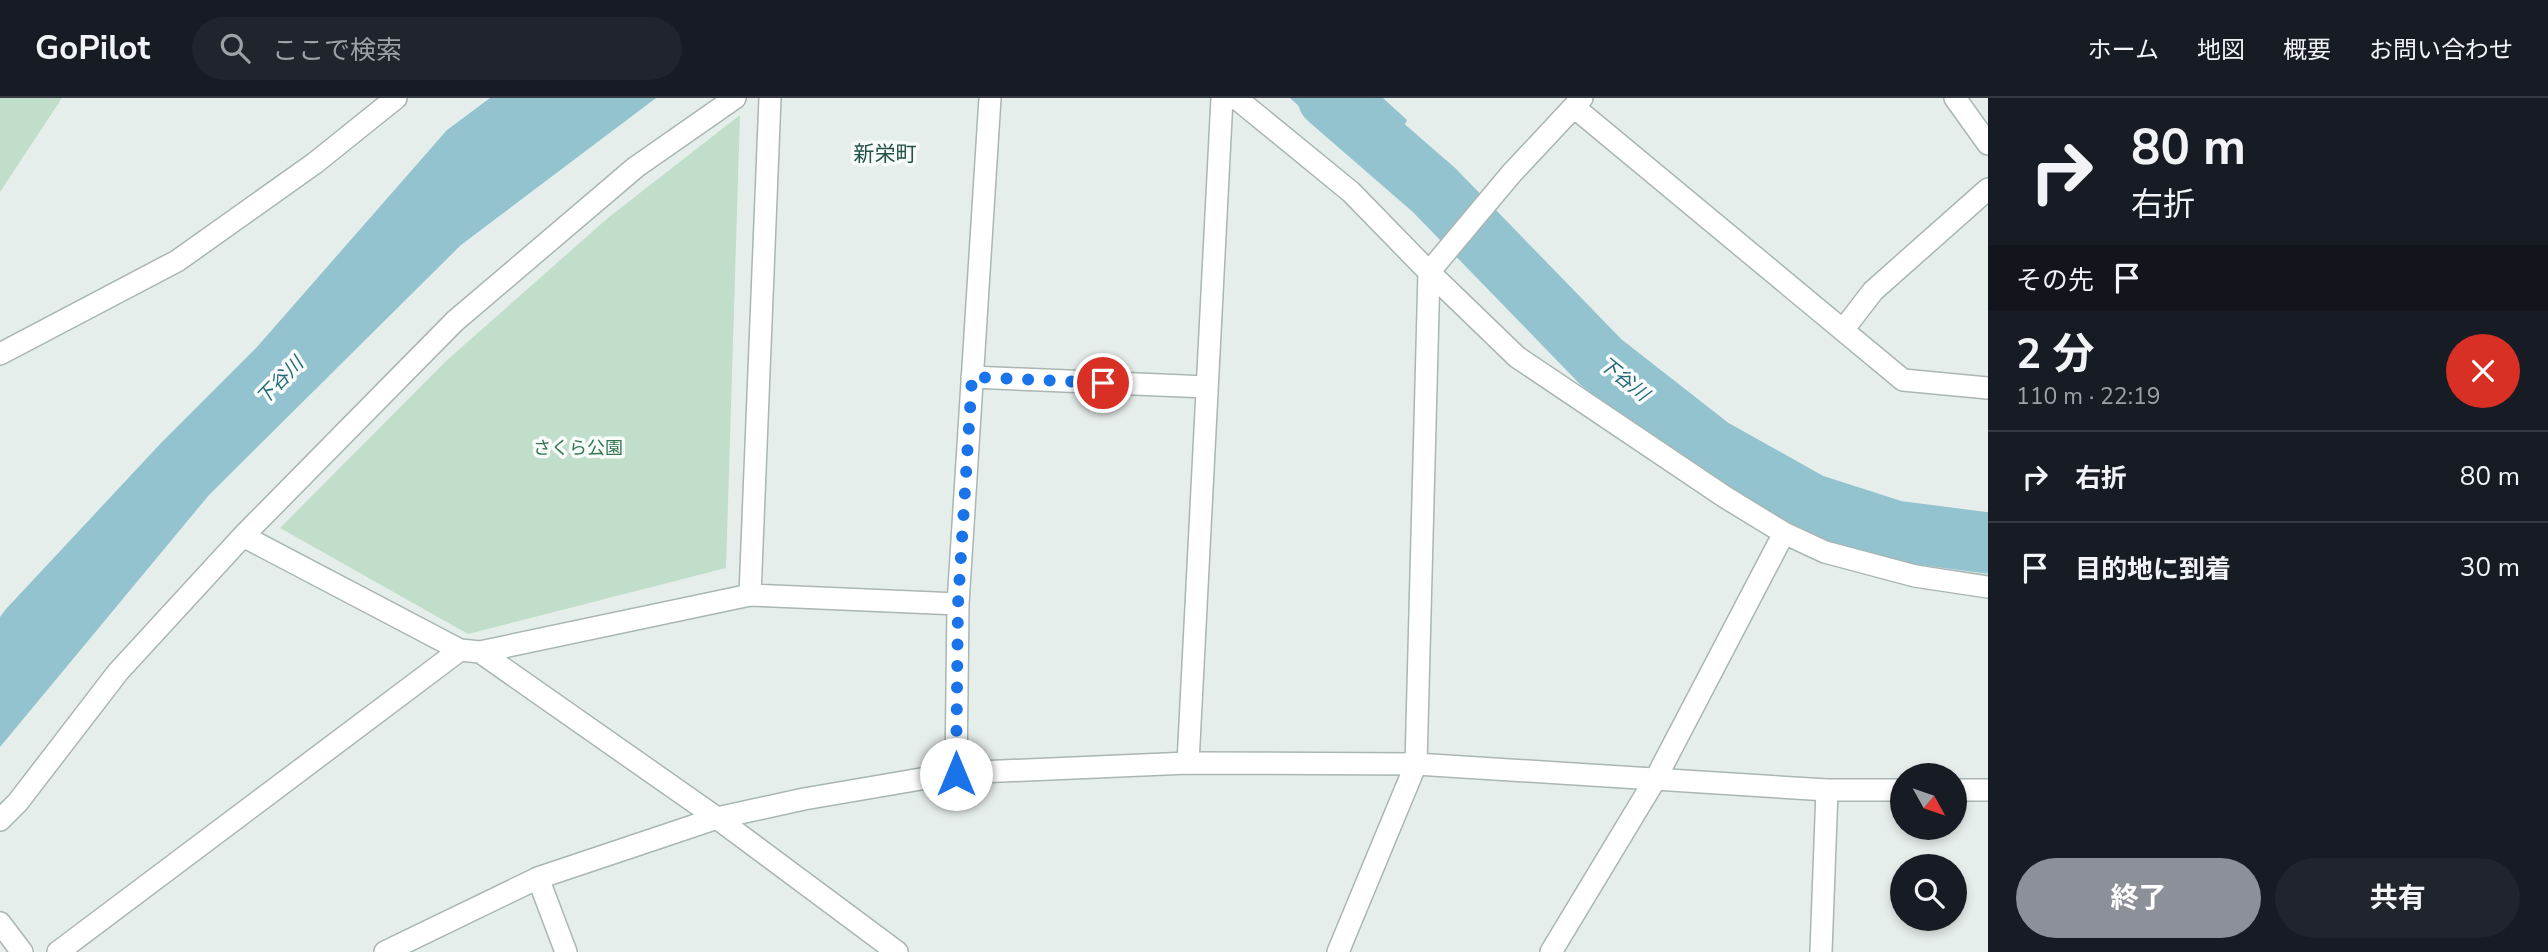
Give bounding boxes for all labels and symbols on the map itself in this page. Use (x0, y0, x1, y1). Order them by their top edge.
district label: 新栄町 (854, 140, 917, 168)
water label: 下谷川 (251, 350, 311, 411)
water label: 下谷川 (1594, 351, 1656, 408)
pin (1073, 353, 1133, 413)
park label: さくら公園 (533, 436, 623, 460)
position arrow (919, 737, 993, 811)
north arrow (1890, 763, 1967, 840)

